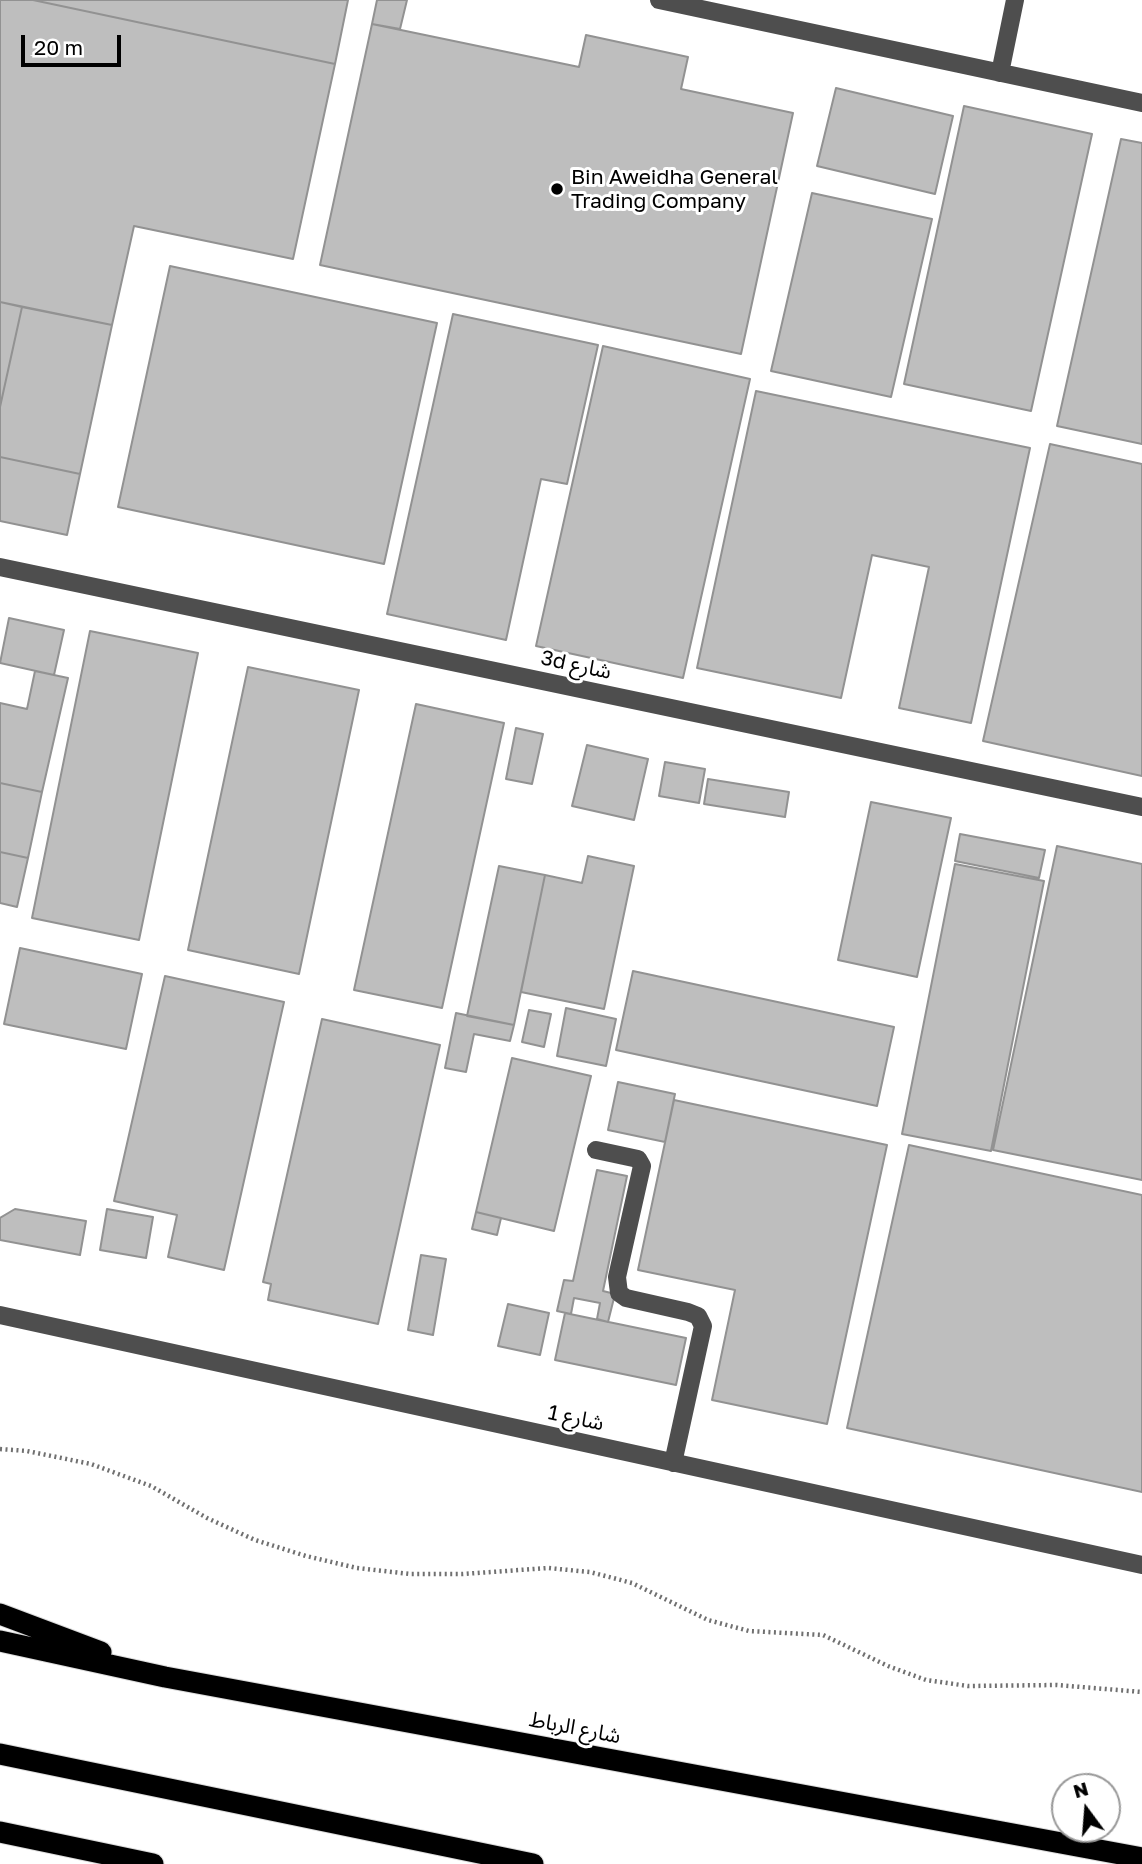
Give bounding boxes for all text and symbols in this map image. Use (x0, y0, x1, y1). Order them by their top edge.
scale bar (24, 21, 124, 65)
text: 20 m (34, 34, 83, 60)
place label: Bin Aweidha General Trading Company (571, 164, 778, 214)
marker: Bin Aweidha General Trading Company (549, 181, 565, 197)
street label: 3d شارع (538, 645, 614, 685)
street label: شارع 1 (546, 1400, 606, 1436)
street label: شارع الرباط (527, 1707, 623, 1749)
north arrow (1051, 1773, 1121, 1843)
text: N (1071, 1776, 1091, 1802)

